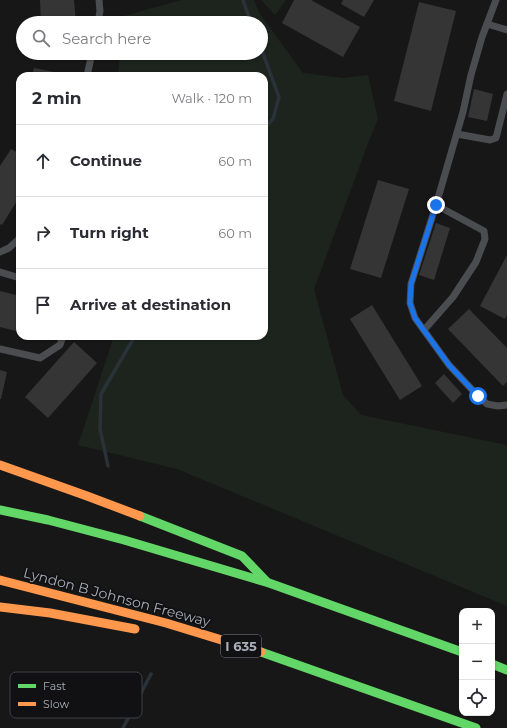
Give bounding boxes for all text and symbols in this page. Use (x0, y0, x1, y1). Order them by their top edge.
search box (16, 16, 268, 60)
icon: search (30, 27, 52, 49)
text: Search here (62, 29, 151, 48)
text: 2 min (32, 88, 82, 108)
text: Walk · 120 m (171, 90, 252, 106)
icon: ahead (32, 150, 54, 172)
text: Continue (70, 151, 142, 170)
text: 60 m (218, 153, 252, 169)
route end (427, 196, 445, 214)
icon: right (32, 222, 54, 244)
text: Turn right (70, 223, 149, 242)
text: 60 m (218, 225, 252, 241)
icon: arrive (32, 294, 54, 316)
text: Arrive at destination (70, 295, 231, 314)
route start (469, 387, 487, 405)
street label: Lyndon B Johnson Freeway (21, 563, 213, 631)
map controls (459, 608, 495, 716)
button: + (459, 608, 495, 644)
road number: I 635 (221, 635, 261, 657)
button: − (459, 644, 495, 680)
legend (10, 672, 142, 718)
text: Fast (43, 679, 67, 693)
button: locate (459, 680, 495, 716)
text: Slow (43, 697, 69, 711)

